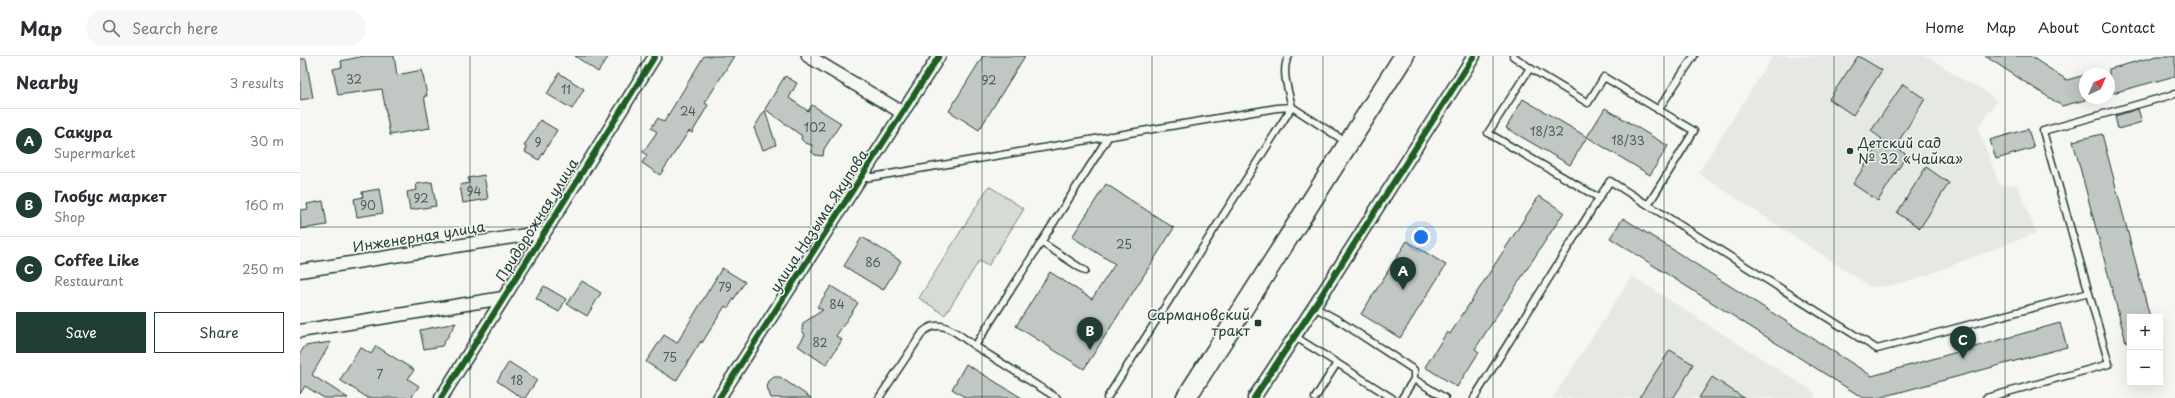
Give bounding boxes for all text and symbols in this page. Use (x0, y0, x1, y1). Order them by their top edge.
search box (86, 10, 366, 46)
text: Map (20, 14, 62, 42)
text: Search here (132, 16, 218, 39)
icon: search (100, 17, 122, 39)
text: Home (1925, 17, 1964, 38)
text: Map (1986, 17, 2016, 38)
text: About (2038, 17, 2079, 38)
text: Contact (2101, 17, 2155, 38)
north arrow (2079, 68, 2115, 104)
text: Nearby (16, 69, 78, 95)
house number: 32 (346, 70, 362, 88)
house number: 92 (981, 71, 997, 89)
text: 3 results (230, 73, 284, 92)
house number: 11 (561, 80, 571, 98)
house number: 24 (680, 102, 696, 120)
house number: 102 (804, 118, 826, 136)
text: Сакура (54, 120, 113, 143)
house number: 18/32 (1530, 122, 1564, 140)
text: A (24, 131, 34, 150)
text: 30 m (250, 131, 284, 150)
house number: 18/33 (1611, 131, 1645, 149)
place label: Детский сад № 32 «Чайка» (1857, 132, 1963, 169)
house number: 9 (534, 133, 542, 151)
text: Supermarket (54, 143, 136, 162)
street label: улица Назыма Якупова (764, 145, 873, 296)
marker: Детский сад № 32 «Чайка» (1845, 146, 1855, 156)
street label: Придорожная улица (490, 154, 583, 285)
house number: 94 (467, 182, 482, 200)
text: Глобус маркет (54, 184, 166, 207)
house number: 92 (413, 189, 429, 207)
text: B (25, 195, 33, 214)
text: 160 m (245, 195, 284, 214)
house number: 90 (360, 196, 376, 214)
text: Shop (54, 207, 85, 226)
street label: Инженерная улица (351, 216, 487, 257)
your location (1411, 227, 1431, 247)
house number: 25 (1116, 235, 1132, 253)
text: Coffee Like (54, 248, 139, 271)
house number: 86 (865, 253, 881, 271)
pin: A (1390, 257, 1416, 290)
text: C (24, 259, 34, 278)
text: 250 m (242, 259, 284, 278)
text: Restaurant (54, 271, 124, 290)
house number: 79 (718, 278, 732, 296)
house number: 84 (829, 295, 845, 313)
place label: Сармановский тракт (1147, 304, 1250, 341)
button: Save (16, 312, 146, 353)
button: Share (154, 312, 284, 353)
map controls (2127, 314, 2163, 386)
button: + (2127, 314, 2163, 350)
pin: B (1077, 317, 1103, 350)
marker: Сармановский тракт (1253, 318, 1263, 328)
pin: C (1950, 326, 1976, 359)
house number: 82 (813, 333, 828, 351)
house number: 75 (663, 348, 677, 366)
button: − (2127, 350, 2163, 386)
house number: 7 (377, 365, 384, 383)
house number: 18 (511, 371, 523, 389)

